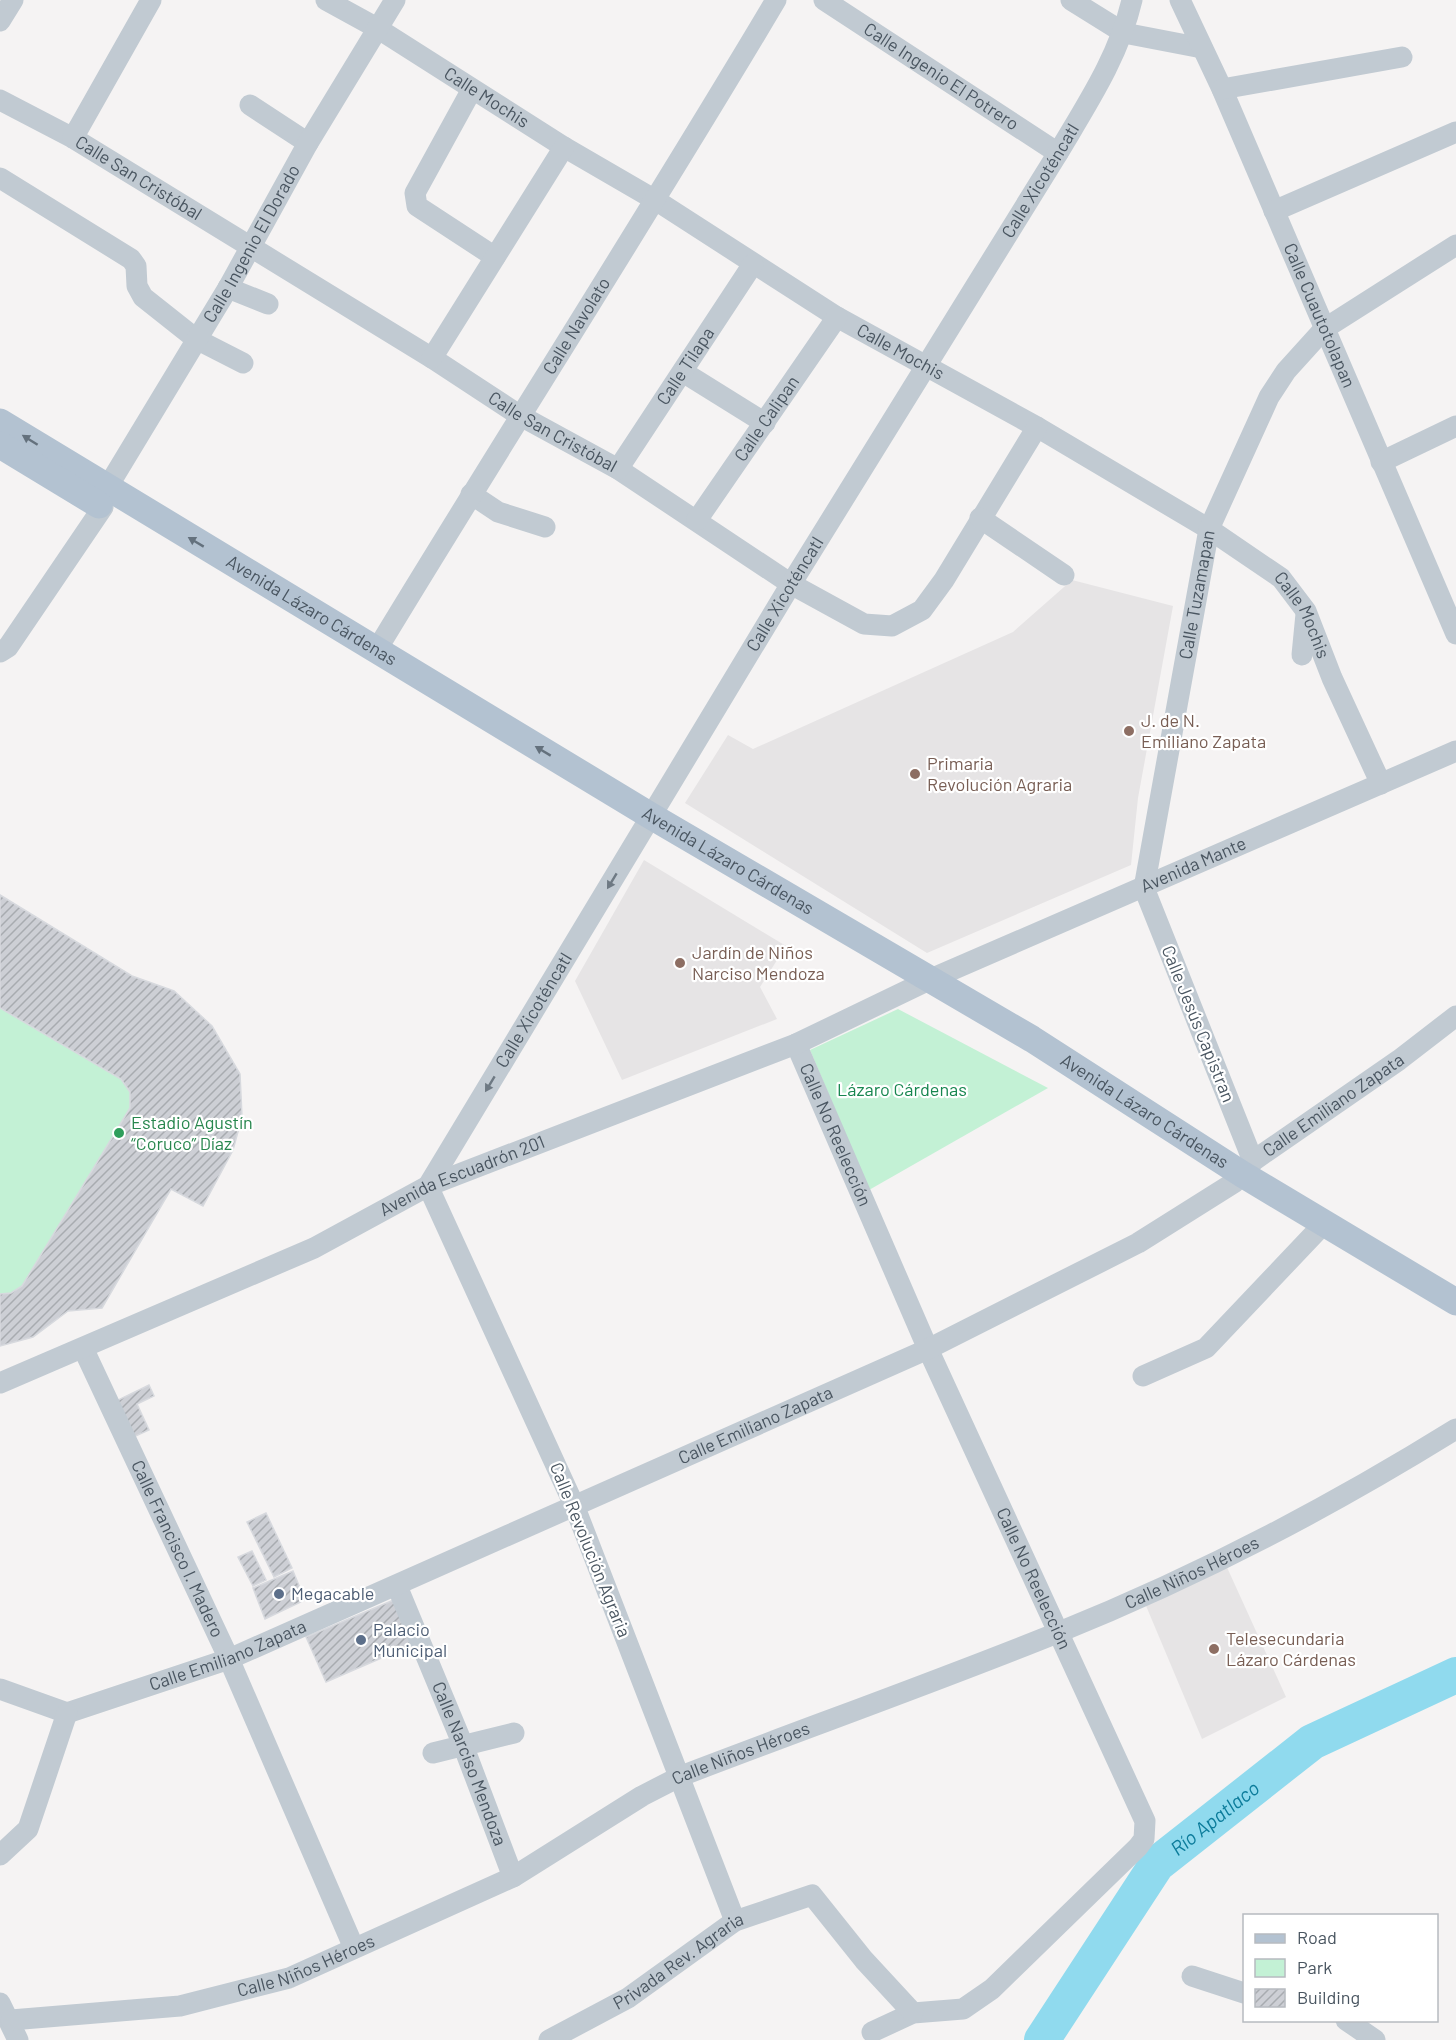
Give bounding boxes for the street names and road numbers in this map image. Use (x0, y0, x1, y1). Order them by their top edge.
street label: Calle Ingenio El Potrero (860, 17, 1023, 134)
street label: Calle Mochis (440, 62, 534, 132)
street label: Calle Xicoténcatl (996, 119, 1083, 242)
street label: Calle San Cristóbal (72, 130, 206, 224)
street label: Calle Ingenio El Dorado (198, 160, 304, 326)
street label: Calle Cuautotolapan (1279, 240, 1361, 391)
street label: Calle Navolato (537, 273, 614, 378)
street label: Calle Mochis (853, 318, 949, 384)
street label: Calle Tilapa (651, 323, 718, 409)
street label: Calle Calipan (729, 371, 803, 465)
street label: Calle San Cristóbal (485, 386, 621, 476)
street label: Calle Tuzamapan (1174, 528, 1219, 661)
street label: Calle Xicoténcatl (741, 532, 828, 655)
street label: Avenida Lázaro Cárdenas (223, 550, 401, 670)
street label: Calle Mochis (1270, 567, 1335, 661)
street label: Avenida Lázaro Cárdenas (638, 801, 818, 919)
street label: Avenida Mante (1137, 832, 1249, 897)
street label: Calle Jesús Capistran (1157, 942, 1240, 1105)
street label: Calle Xicoténcatl (490, 948, 576, 1071)
street label: Avenida Lázaro Cárdenas (1057, 1048, 1233, 1172)
street label: Calle Emiliano Zapata (1258, 1048, 1408, 1161)
street label: Calle No Reelección (796, 1060, 877, 1209)
street label: Avenida Escuadrón 201 (375, 1130, 548, 1220)
street label: Calle Emiliano Zapata (675, 1381, 836, 1468)
street label: Calle Francisco I. Madero (127, 1456, 229, 1641)
street label: Calle Revolución Agraria (546, 1459, 636, 1640)
street label: Calle No Reelección (992, 1504, 1077, 1653)
street label: Calle Niños Héroes (1121, 1531, 1262, 1613)
street label: Calle Emiliano Zapata (146, 1614, 309, 1695)
street label: Calle Narciso Mendoza (428, 1678, 512, 1849)
street label: Calle Niños Héroes (668, 1716, 813, 1789)
street label: Privada Rev. Agraria (609, 1907, 746, 2014)
street label: Calle Niños Héroes (235, 1929, 378, 2001)

